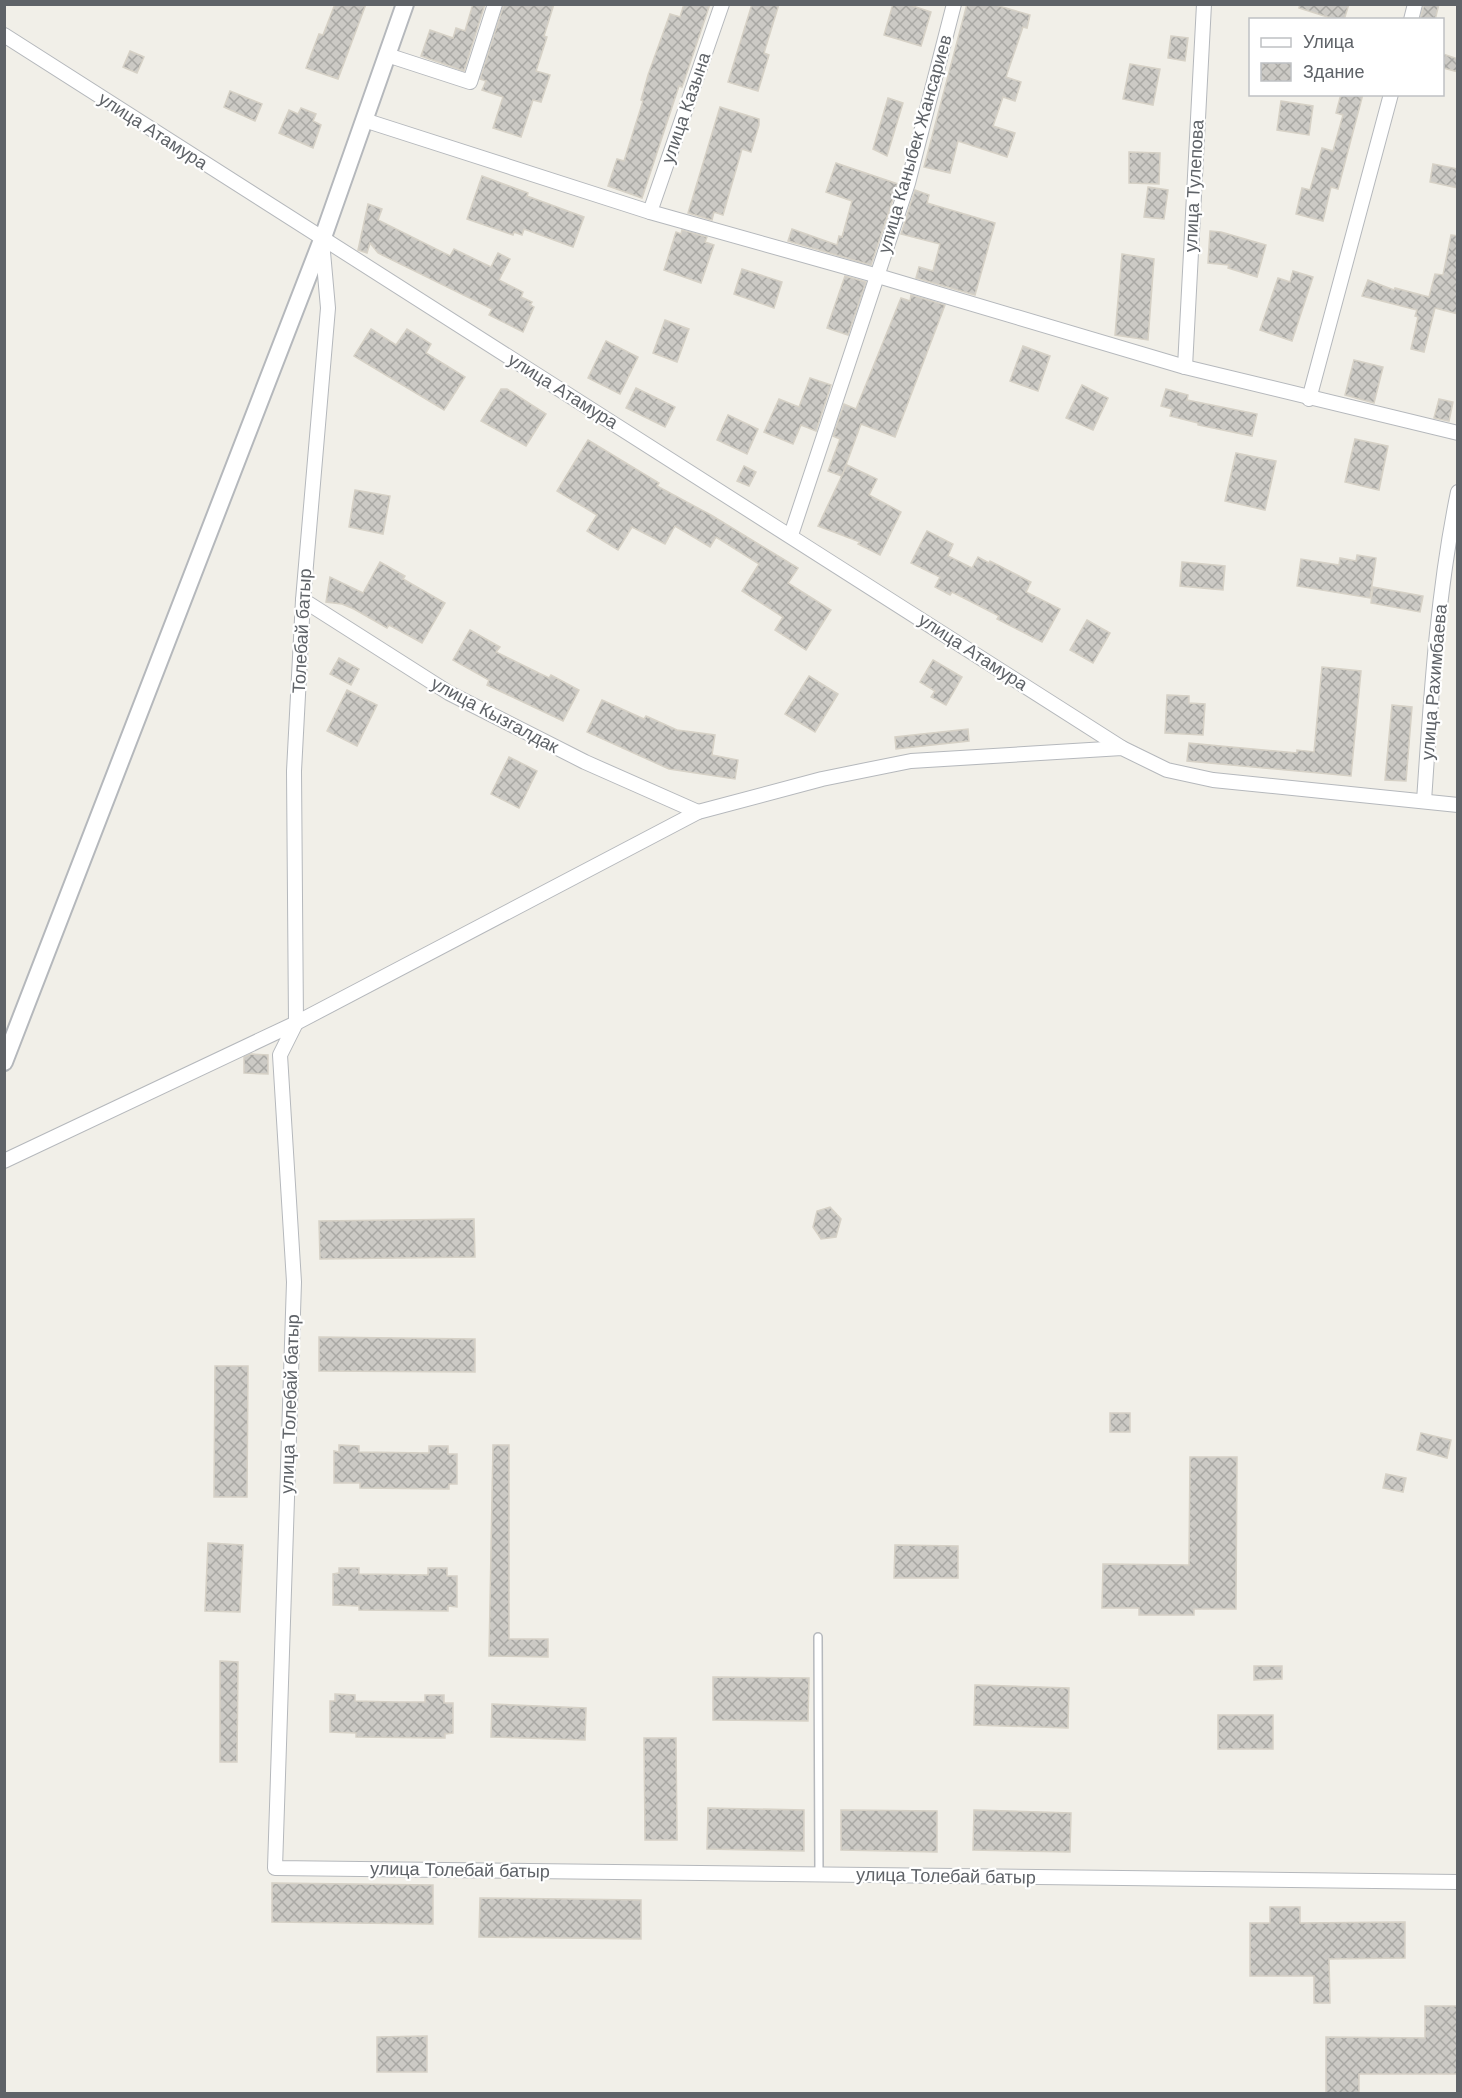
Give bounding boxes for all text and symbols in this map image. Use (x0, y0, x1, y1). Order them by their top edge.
legend (1249, 18, 1444, 96)
street label: улица Каныбек Жансариев (874, 32, 956, 256)
text: Улица (1303, 32, 1355, 52)
street label: улица Казына (658, 49, 715, 166)
text: Здание (1303, 62, 1364, 82)
street label: улица Атамура (95, 88, 212, 174)
street label: улица Тулепова (1181, 118, 1208, 253)
street label: улица Атамура (504, 349, 622, 433)
street label: Толебай батыр (289, 568, 315, 694)
street label: улица Рахимбаева (1417, 602, 1451, 761)
street label: улица Атамура (915, 609, 1032, 695)
street label: улица Кызгалдак (428, 673, 562, 757)
street label: улица Толебай батыр (277, 1314, 303, 1494)
street label: улица Толебай батыр (370, 1858, 550, 1882)
street label: улица Толебай батыр (856, 1864, 1036, 1888)

